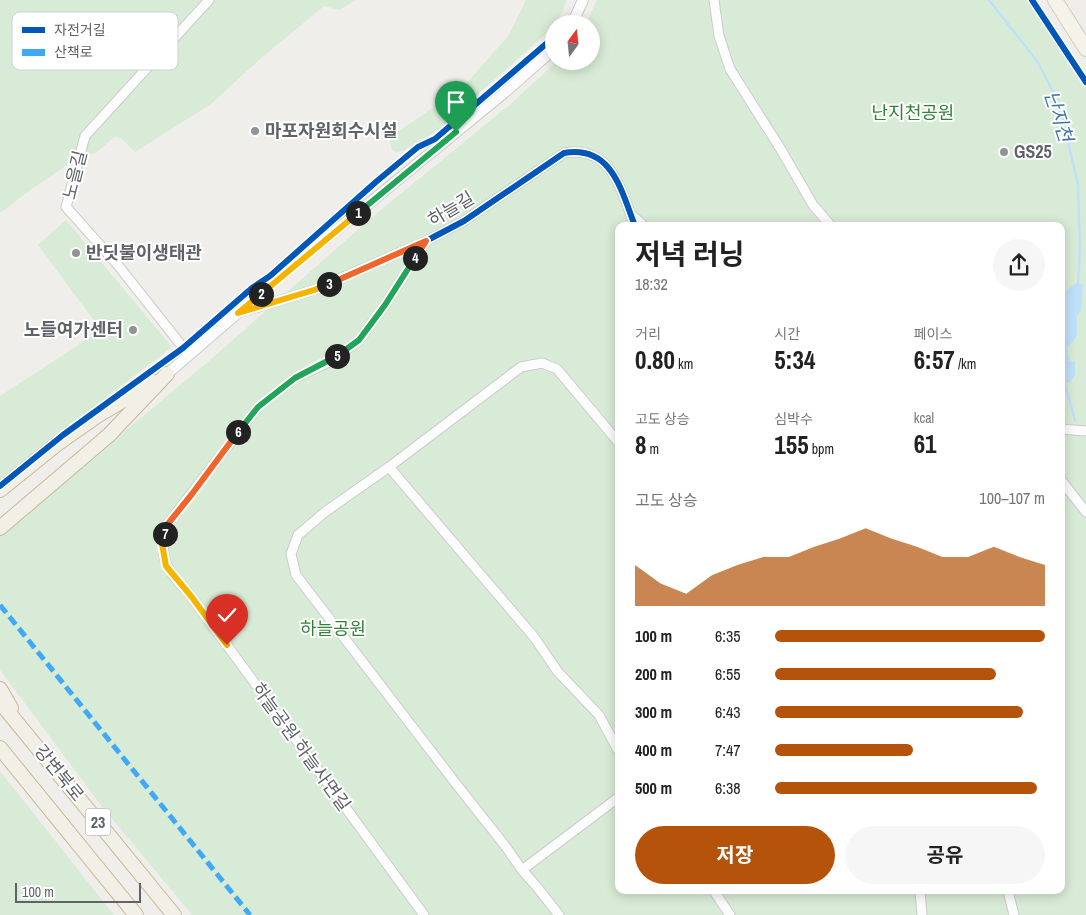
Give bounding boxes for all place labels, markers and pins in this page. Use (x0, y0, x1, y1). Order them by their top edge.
pin (435, 81, 477, 132)
place label: 마포자원회수시설 (265, 118, 397, 143)
marker: 마포자원회수시설 (249, 125, 261, 137)
place label: GS25 (1014, 139, 1052, 164)
marker: GS25 (998, 146, 1010, 158)
pin: 1 (346, 200, 370, 226)
place label: 반딧불이생태관 (86, 240, 202, 265)
pin: 4 (402, 246, 428, 270)
marker: 반딧불이생태관 (70, 247, 82, 259)
pin: 3 (316, 272, 342, 296)
pin: 2 (248, 282, 274, 306)
place label: 노들여가센터 (24, 317, 123, 342)
marker: 노들여가센터 (127, 324, 139, 336)
pin: 5 (324, 344, 350, 368)
pin: 6 (226, 420, 250, 444)
pin: 7 (152, 522, 178, 546)
pin (206, 594, 248, 645)

